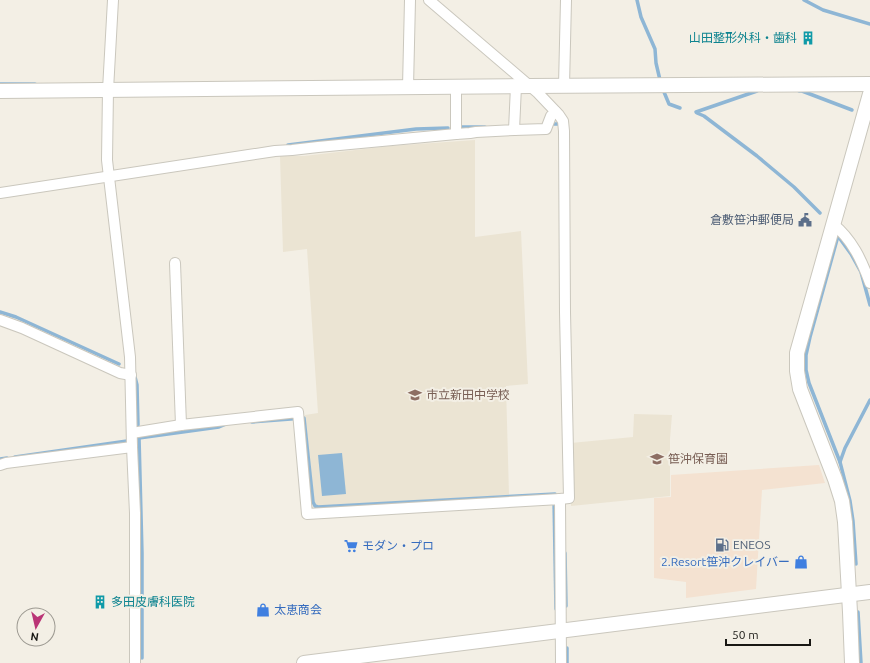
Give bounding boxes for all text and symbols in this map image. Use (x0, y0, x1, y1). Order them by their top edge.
building icon: 山田整形外科・歯科 (800, 30, 816, 46)
place label: 山田整形外科・歯科 (689, 31, 797, 44)
public building icon: 倉敷笹沖郵便局 (797, 212, 813, 228)
place label: 倉敷笹沖郵便局 (710, 213, 794, 226)
school or university icon: 市立新田中学校 (407, 387, 423, 403)
place label: 市立新田中学校 (426, 388, 510, 401)
school or university icon: 笹沖保育園 (649, 451, 665, 467)
place label: 笹沖保育園 (668, 452, 728, 465)
fuel station icon: ENEOS (714, 537, 730, 553)
supermarket icon: モダン・プロ (343, 538, 359, 554)
place label: ENEOS (733, 538, 770, 551)
place label: モダン・プロ (362, 539, 434, 552)
shop icon: 2.Resort笹沖クレイバー (793, 554, 809, 570)
place label: 2.Resort笹沖クレイバー (661, 555, 790, 568)
building icon: 多田皮膚科医院 (92, 594, 108, 610)
place label: 多田皮膚科医院 (111, 595, 195, 608)
shop icon: 太恵商会 (255, 602, 271, 618)
place label: 太恵商会 (274, 603, 322, 616)
north arrow (16, 607, 56, 647)
scale bar (726, 621, 810, 647)
text: 50 m (732, 628, 759, 641)
text: N (30, 630, 40, 643)

